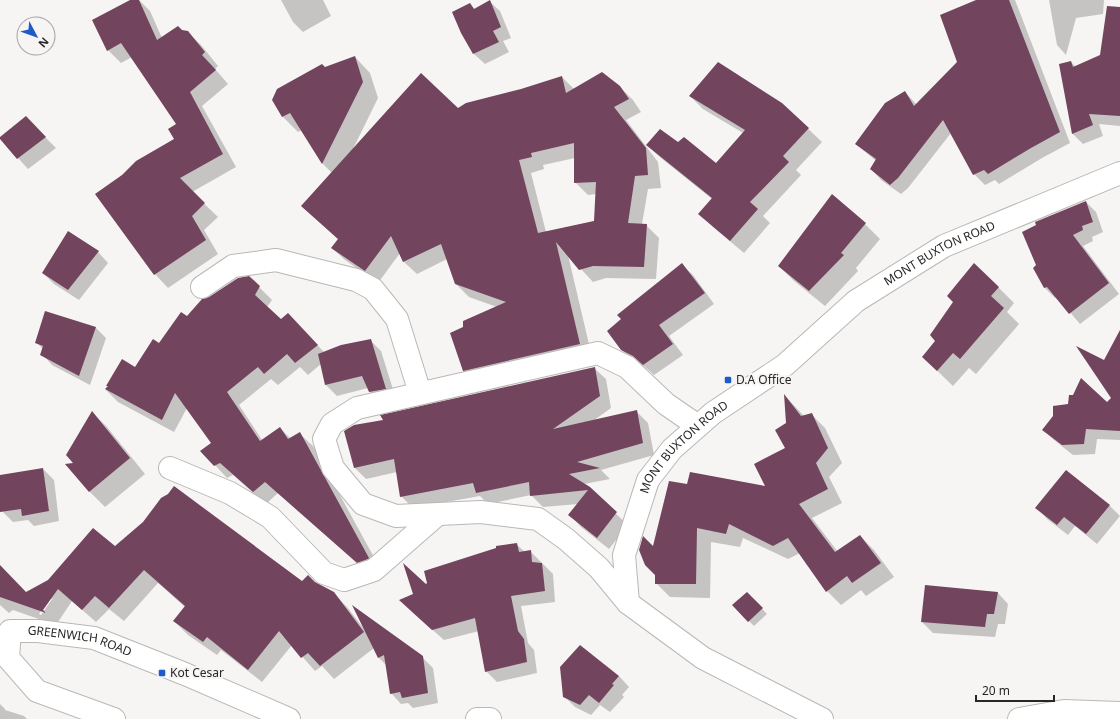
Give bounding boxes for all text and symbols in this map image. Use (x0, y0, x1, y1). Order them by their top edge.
north arrow (16, 16, 56, 56)
text: N (35, 35, 53, 51)
street label: MONT BUXTON ROAD (880, 217, 998, 290)
place label: D.A Office (736, 371, 792, 388)
marker: D.A Office (723, 375, 733, 385)
street label: MONT BUXTON ROAD (635, 396, 731, 495)
street label: GREENWICH ROAD (28, 622, 135, 660)
place label: Kot Cesar (170, 664, 224, 681)
marker: Kot Cesar (157, 668, 167, 678)
scale bar (976, 677, 1054, 703)
text: 20 m (982, 682, 1010, 699)

